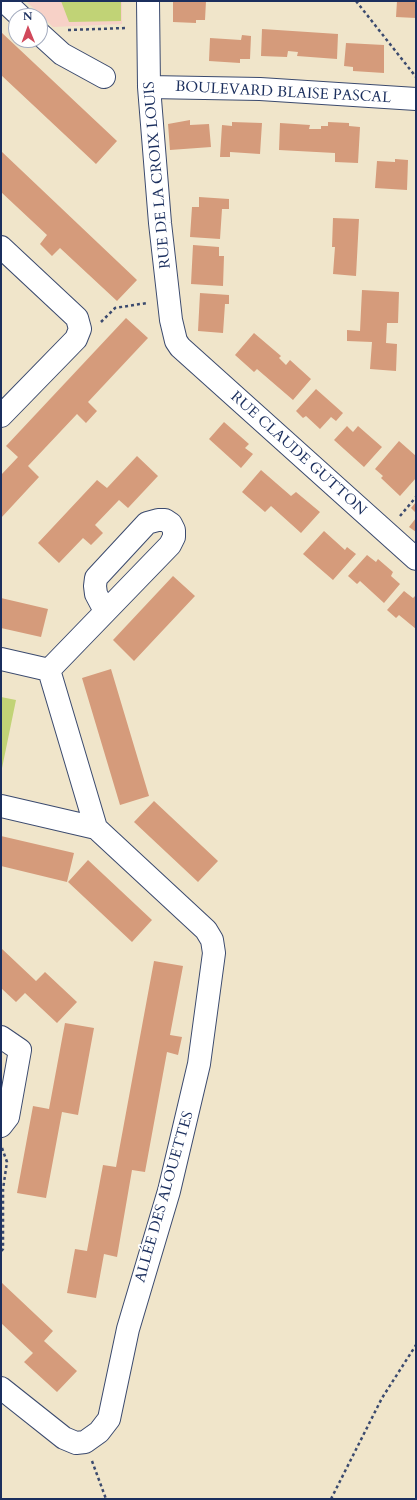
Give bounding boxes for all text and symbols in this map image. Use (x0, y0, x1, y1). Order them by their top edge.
north arrow (8, 8, 48, 48)
text: N (23, 9, 33, 24)
street label: BOULEVARD BLAISE PASCAL (175, 78, 391, 108)
street label: RUE DE LA CROIX LOUIS (141, 81, 175, 269)
street label: RUE CLAUDE GUTTON (226, 388, 370, 520)
street label: ALLÉE DES ALOUETTES (132, 1109, 198, 1285)

